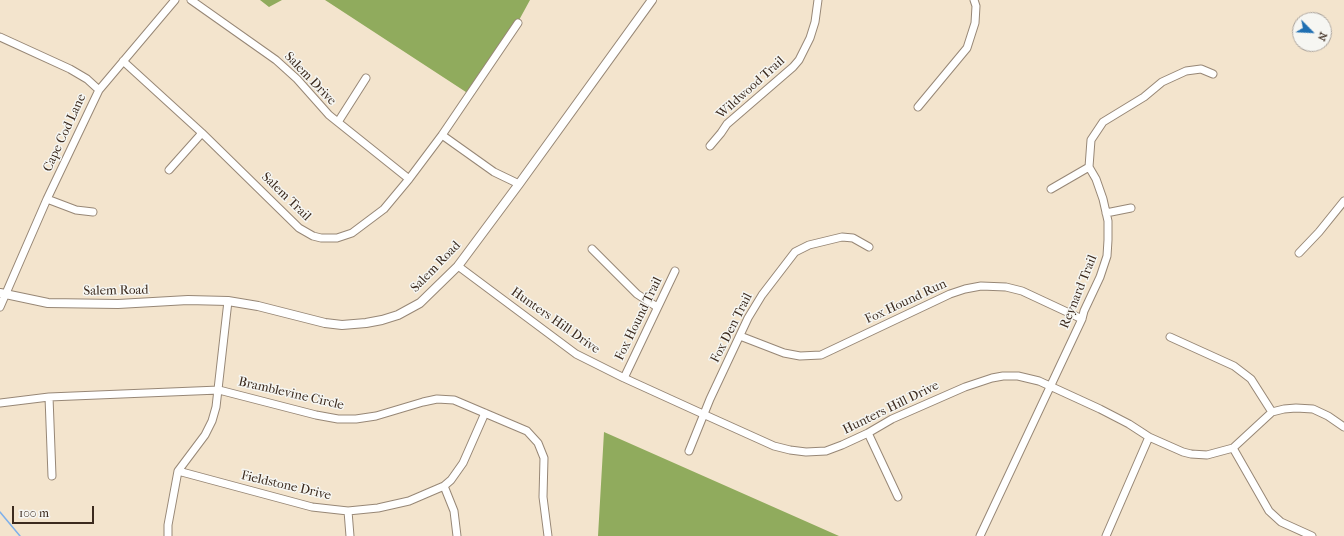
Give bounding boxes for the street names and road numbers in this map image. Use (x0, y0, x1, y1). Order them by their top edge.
street label: Salem Drive (281, 49, 339, 109)
street label: Wildwood Trail (714, 53, 788, 123)
street label: Cape Cod Lane (40, 92, 90, 174)
street label: Salem Trail (258, 169, 314, 225)
street label: Salem Road (408, 238, 464, 296)
street label: Reynard Trail (1057, 253, 1101, 331)
street label: Fox Hound Trail (612, 275, 666, 363)
street label: Fox Hound Run (863, 276, 949, 328)
street label: Salem Road (83, 283, 149, 299)
street label: Hunters Hill Drive (508, 284, 602, 358)
street label: Fox Den Trail (708, 290, 756, 366)
street label: Bramblevine Circle (237, 374, 345, 414)
street label: Hunters Hill Drive (840, 378, 942, 438)
street label: Fieldstone Drive (239, 468, 333, 504)

